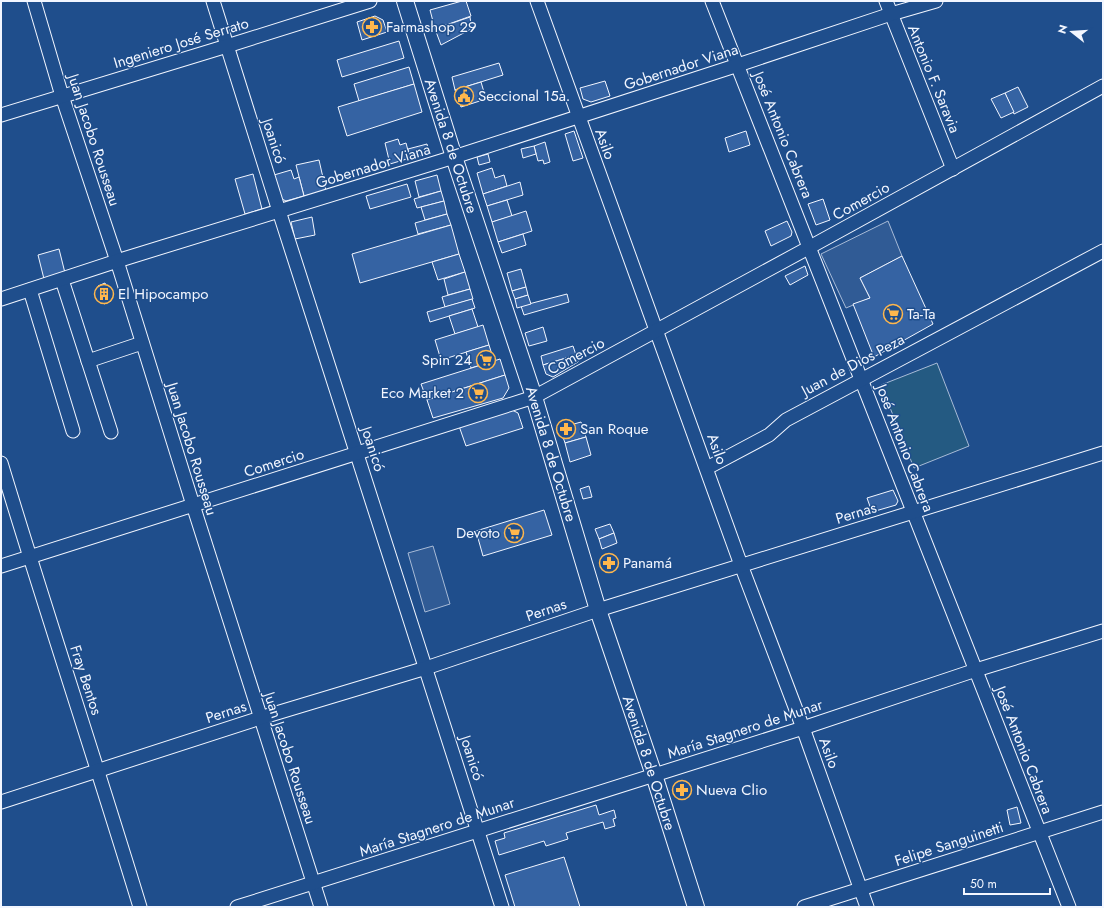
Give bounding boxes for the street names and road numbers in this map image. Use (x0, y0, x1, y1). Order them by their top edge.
street label: Ingeniero José Serrato (111, 12, 251, 74)
street label: Antonio F. Saravia (902, 22, 966, 136)
street label: Gobernador Viana (621, 38, 741, 96)
street label: José Antonio Cabrera (747, 66, 819, 202)
street label: Juan Jacobo Rousseau (62, 69, 126, 209)
street label: Avenida 8 de Octubre (419, 76, 483, 216)
street label: Joanicó (256, 114, 292, 166)
street label: Asilo (589, 125, 621, 163)
street label: Gobernador Viana (313, 138, 433, 194)
street label: Comercio (829, 176, 893, 226)
street label: Juan de Dios Peza (796, 329, 909, 402)
street label: Comercio (543, 332, 609, 380)
street label: Juan Jacobo Rousseau (161, 378, 223, 518)
street label: José Antonio Cabrera (870, 379, 939, 515)
street label: Avenida 8 de Octubre (520, 384, 582, 525)
street label: Joanicó (355, 422, 391, 474)
street label: Asilo (701, 430, 733, 468)
street label: Comercio (241, 443, 307, 483)
street label: Pernas (833, 496, 879, 530)
street label: Pernas (523, 593, 569, 627)
street label: Fray Bentos (64, 642, 108, 718)
street label: José Antonio Cabrera (989, 681, 1058, 817)
street label: Juan Jacobo Rousseau (258, 687, 322, 827)
street label: Avenida 8 de Octubre (617, 693, 681, 833)
street label: María Stagnero de Munar (665, 693, 826, 764)
street label: Pernas (203, 695, 249, 729)
street label: Joanicó (454, 731, 490, 783)
street label: Asilo (813, 734, 845, 772)
street label: María Stagnero de Munar (357, 791, 518, 862)
street label: Felipe Sanguinetti (892, 816, 1006, 872)

